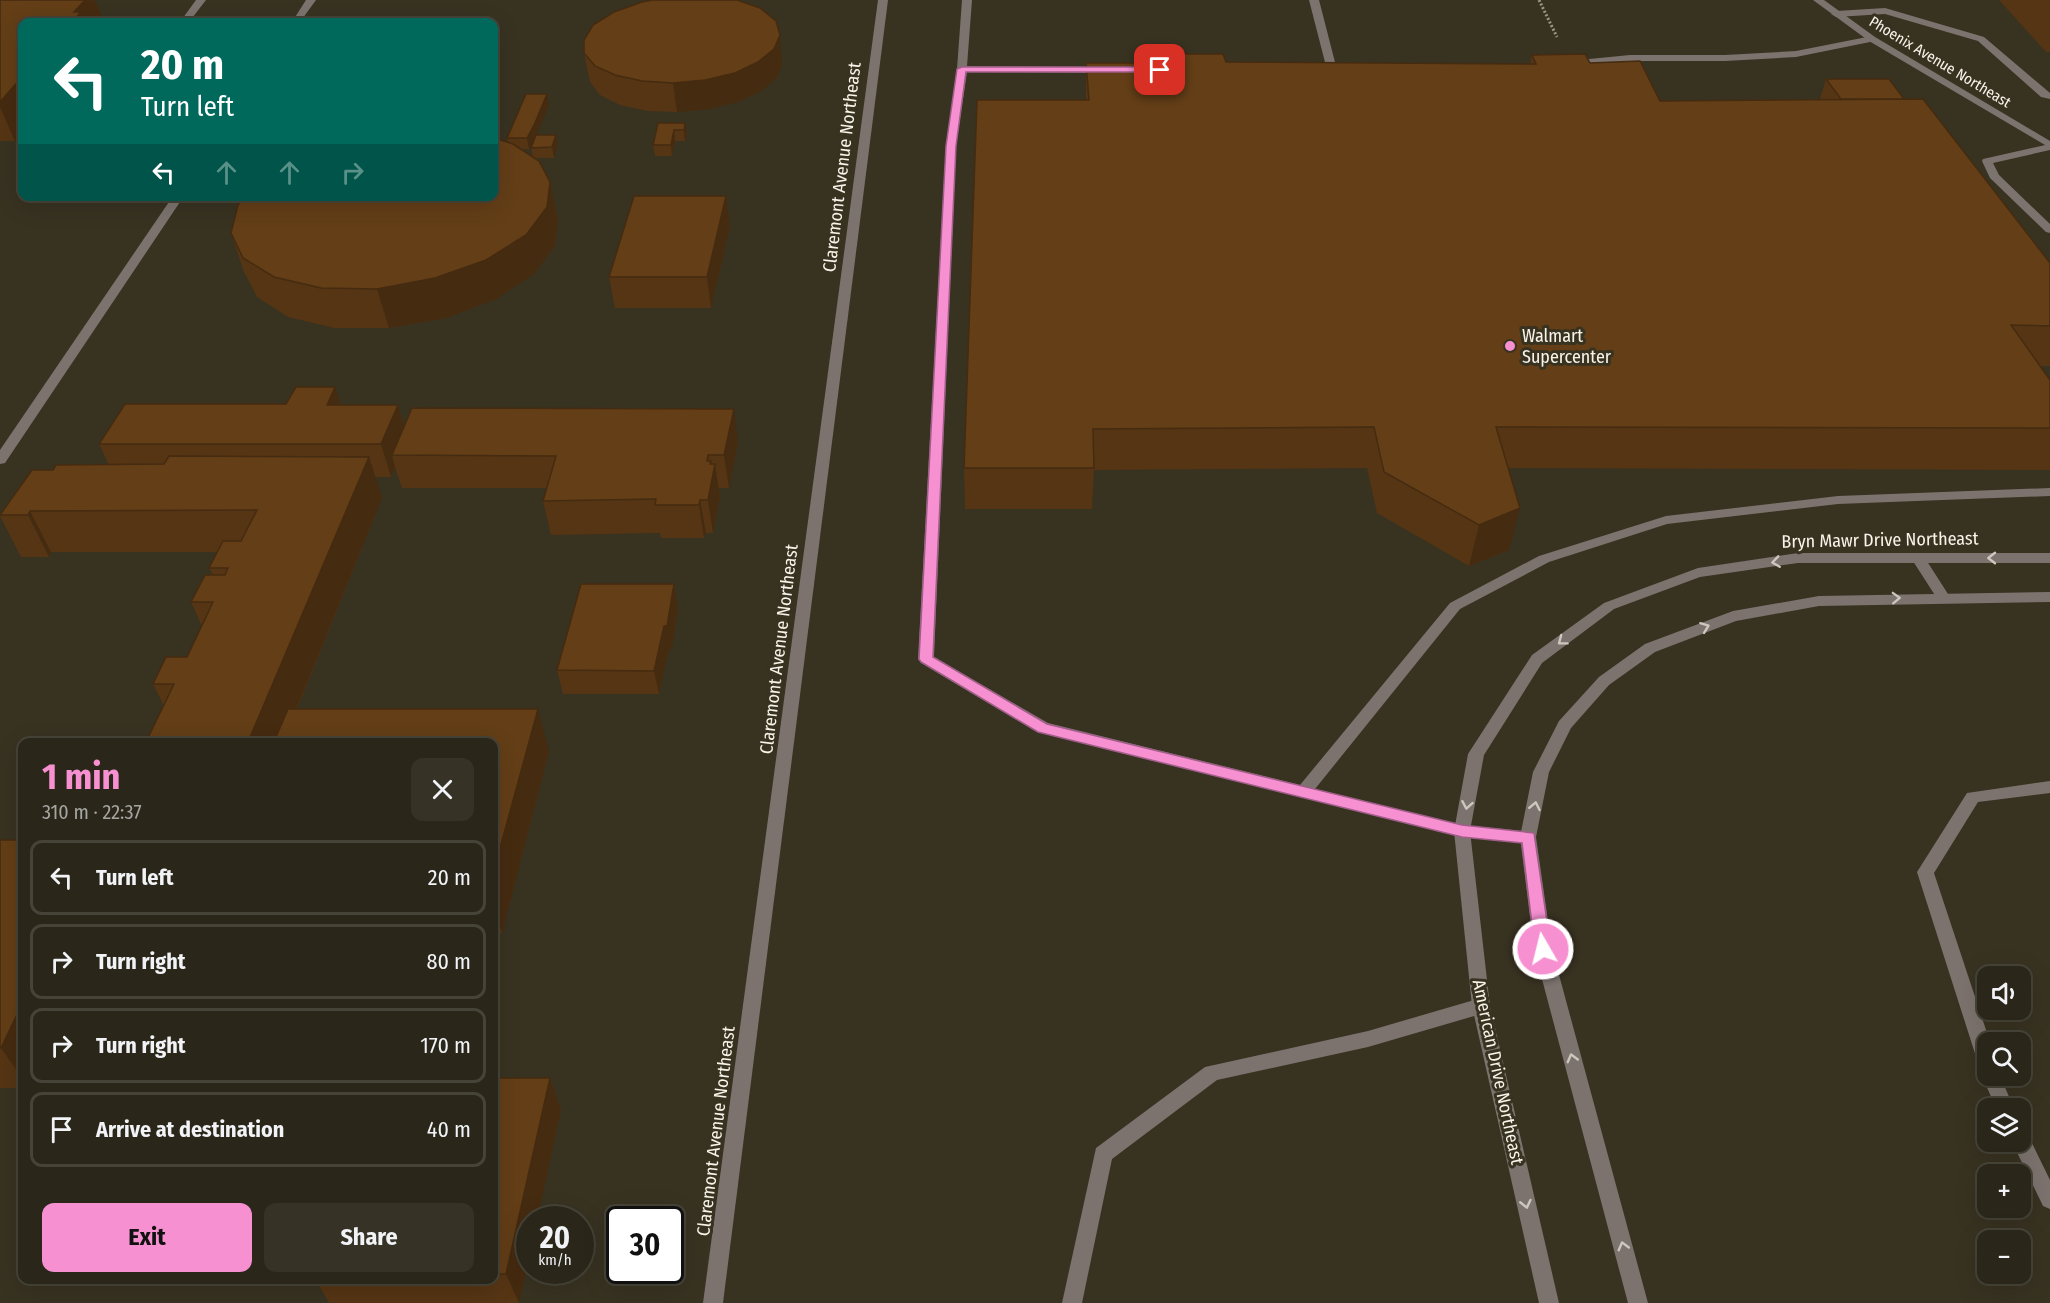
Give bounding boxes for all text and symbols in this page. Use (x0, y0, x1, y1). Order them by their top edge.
street label: Phoenix Avenue Northeast (1866, 13, 2014, 111)
text: 20 m (141, 40, 224, 90)
icon: left (42, 42, 120, 120)
pin (1134, 44, 1185, 95)
icon: arrive (1143, 53, 1176, 86)
street label: Claremont Avenue Northeast (818, 61, 866, 273)
text: Turn left (141, 91, 234, 123)
icon: left (147, 156, 180, 189)
icon: ahead (210, 156, 243, 189)
icon: ahead (273, 156, 306, 189)
icon: right (336, 156, 369, 189)
place label: Walmart Supercenter (1522, 325, 1612, 368)
marker: Walmart Supercenter (1503, 339, 1517, 353)
street label: Bryn Mawr Drive Northeast (1781, 527, 1979, 553)
street label: Claremont Avenue Northeast (755, 543, 803, 755)
one-way arrow (1987, 552, 1996, 564)
one-way arrow (1771, 555, 1780, 567)
one-way arrow (1892, 592, 1901, 605)
one-way arrow (1699, 622, 1710, 635)
one-way arrow (1557, 634, 1568, 645)
text: 1 min (42, 755, 120, 799)
button: close (411, 758, 474, 821)
text: 310 m · 22:37 (42, 800, 142, 824)
one-way arrow (1461, 800, 1474, 810)
one-way arrow (1528, 801, 1541, 811)
icon: left (45, 861, 78, 894)
text: Turn left (96, 864, 174, 891)
text: 20 m (428, 864, 471, 891)
position arrow (1511, 917, 1575, 981)
icon: right (45, 945, 78, 978)
text: Turn right (96, 948, 185, 975)
text: 80 m (426, 948, 471, 975)
map controls (1977, 966, 2031, 1284)
button: sound (1977, 966, 2031, 1020)
street label: American Drive Northeast (1468, 978, 1528, 1167)
street label: Claremont Avenue Northeast (692, 1025, 740, 1237)
icon: right (45, 1029, 78, 1062)
text: Turn right (96, 1032, 185, 1059)
text: 170 m (420, 1032, 471, 1059)
button: search (1977, 1032, 2031, 1086)
one-way arrow (1567, 1053, 1580, 1063)
button: layers (1977, 1098, 2031, 1152)
icon: arrive (45, 1113, 78, 1146)
text: Arrive at destination (96, 1116, 284, 1143)
text: 40 m (427, 1116, 471, 1143)
button: + (1977, 1164, 2031, 1218)
one-way arrow (1519, 1198, 1532, 1208)
button: Exit (42, 1203, 252, 1272)
button: Share (264, 1203, 474, 1272)
speed limit sign: 30 (606, 1206, 684, 1284)
text: 20 (540, 1220, 570, 1256)
button: − (1977, 1230, 2031, 1284)
one-way arrow (1618, 1242, 1630, 1252)
text: km/h (538, 1251, 572, 1269)

